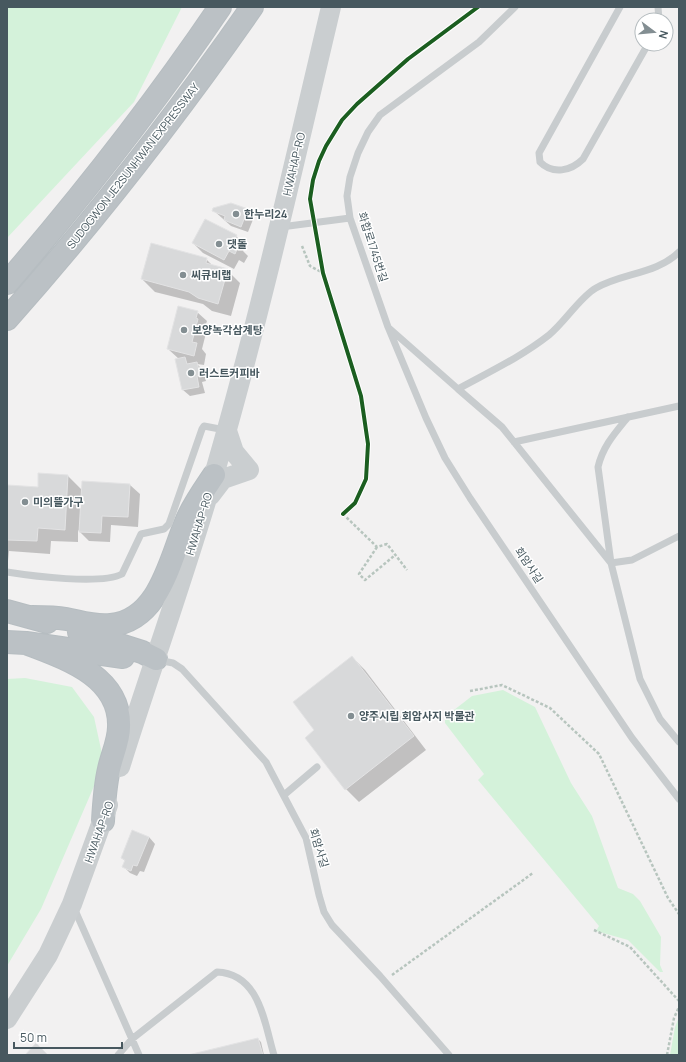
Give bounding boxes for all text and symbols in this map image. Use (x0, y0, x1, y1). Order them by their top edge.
north arrow (634, 12, 674, 52)
text: N (656, 29, 672, 41)
street label: SUDOGWON JE2SUNHWAN EXPRESSWAY (63, 79, 203, 252)
street label: HWAHAP-RO (279, 131, 308, 197)
place label: 한누리24 (244, 206, 288, 221)
marker: 한누리24 (231, 209, 241, 219)
street label: 화합로1745번길 (355, 210, 392, 284)
place label: 댓돌 (227, 236, 247, 251)
marker: 댓돌 (214, 239, 224, 249)
place label: 씨큐비랩 (191, 267, 231, 282)
marker: 씨큐비랩 (178, 270, 188, 280)
place label: 보양녹각삼계탕 (192, 322, 263, 337)
marker: 보양녹각삼계탕 (179, 325, 189, 335)
place label: 러스트커피바 (199, 365, 260, 380)
marker: 러스트커피바 (186, 368, 196, 378)
street label: HWAHAP-RO (182, 491, 215, 557)
place label: 미의뜰가구 (33, 494, 84, 509)
marker: 미의뜰가구 (20, 497, 30, 507)
street label: 회암사길 (512, 544, 547, 586)
place label: 양주시립 회암사지 박물관 (359, 708, 475, 723)
marker: 양주시립 회암사지 박물관 (346, 711, 356, 721)
street label: HWAHAP-RO (80, 799, 117, 865)
street label: 회암사길 (306, 826, 333, 869)
scale bar (14, 1024, 122, 1050)
text: 50 m (20, 1029, 47, 1046)

